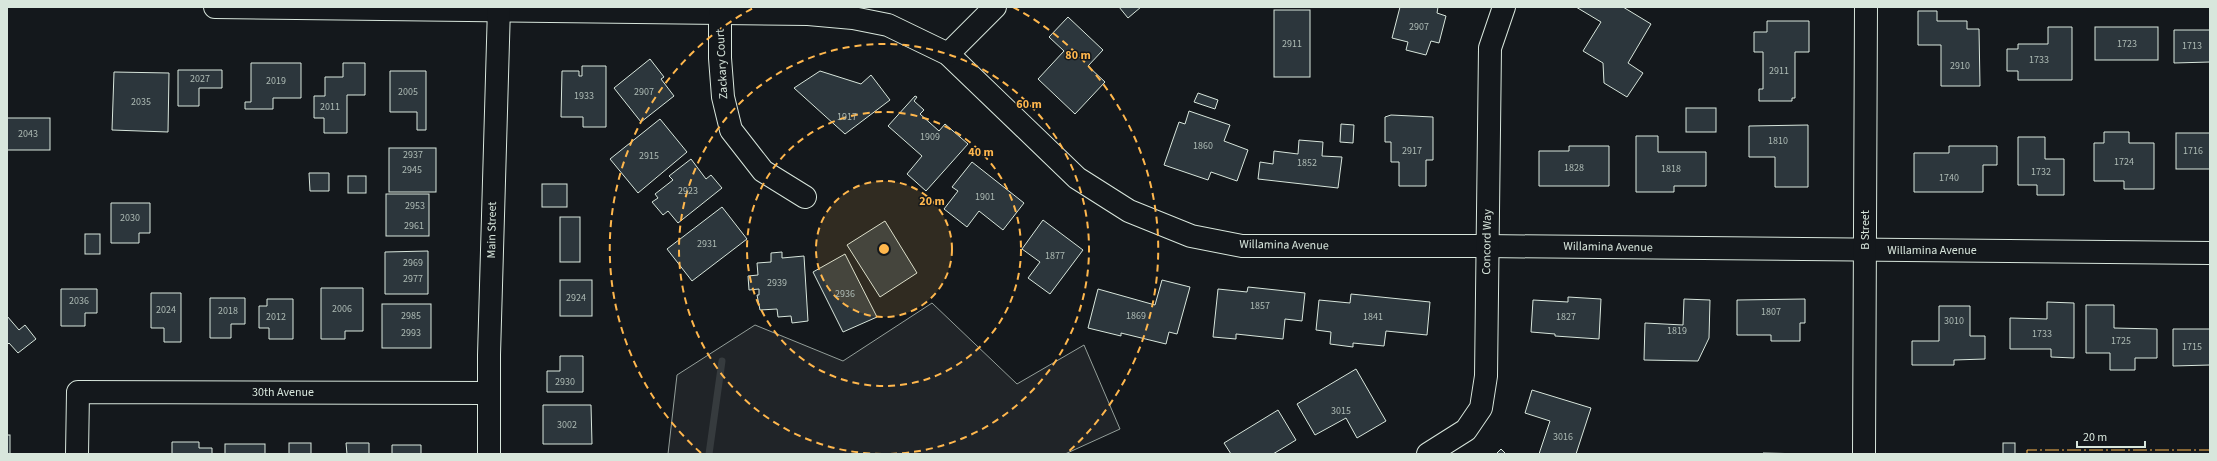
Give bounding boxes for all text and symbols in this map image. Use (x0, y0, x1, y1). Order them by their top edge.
house number: 2907 (1409, 20, 1429, 34)
street label: Zackary Court (712, 28, 732, 100)
house number: 2911 (1282, 37, 1302, 51)
house number: 1723 (2117, 37, 2137, 51)
house number: 1713 (2182, 39, 2202, 53)
text: 80 m (1065, 47, 1091, 64)
house number: 1733 (2029, 53, 2049, 67)
house number: 2910 (1950, 59, 1970, 73)
house number: 2911 (1769, 64, 1789, 78)
house number: 2027 (190, 72, 210, 86)
house number: 2019 (266, 74, 286, 88)
house number: 2005 (398, 85, 418, 99)
house number: 2907 (634, 85, 654, 99)
house number: 1933 (574, 89, 594, 103)
house number: 2035 (131, 95, 151, 109)
text: 60 m (1016, 96, 1042, 113)
house number: 2011 (320, 100, 340, 114)
house number: 1917 (837, 110, 857, 124)
house number: 2043 (18, 127, 38, 141)
house number: 1909 (920, 130, 940, 144)
house number: 1810 (1768, 134, 1788, 148)
house number: 1860 (1193, 139, 1213, 153)
text: 40 m (968, 144, 994, 161)
house number: 2917 (1402, 144, 1422, 158)
house number: 1716 (2183, 144, 2203, 158)
house number: 2937 (403, 148, 423, 162)
house number: 2915 (639, 149, 659, 163)
house number: 1724 (2114, 155, 2134, 169)
house number: 1852 (1297, 156, 1317, 170)
house number: 1828 (1564, 161, 1584, 175)
house number: 1818 (1661, 162, 1681, 176)
house number: 2945 (402, 163, 422, 177)
house number: 1732 (2031, 165, 2051, 179)
house number: 1740 (1939, 171, 1959, 185)
house number: 2923 (678, 184, 698, 198)
house number: 1901 (975, 190, 995, 204)
text: 20 m (919, 193, 945, 210)
house number: 2953 (405, 199, 425, 213)
street label: Main Street (483, 201, 501, 259)
street label: Concord Way (1478, 209, 1496, 275)
street label: B Street (1857, 210, 1874, 250)
house number: 2030 (120, 211, 140, 225)
house number: 2961 (404, 219, 424, 233)
street label: Willamina Avenue (1239, 236, 1329, 254)
house number: 2931 (697, 237, 717, 251)
street label: Willamina Avenue (1563, 238, 1653, 256)
centre of rings (877, 242, 891, 256)
street label: Willamina Avenue (1887, 242, 1977, 259)
house number: 1877 (1045, 249, 1065, 263)
house number: 2969 (403, 256, 423, 270)
house number: 2977 (403, 272, 423, 286)
house number: 2939 (767, 276, 787, 290)
house number: 2936 (835, 287, 855, 301)
house number: 2924 (566, 291, 586, 305)
house number: 2036 (69, 294, 89, 308)
house number: 1857 (1250, 299, 1270, 313)
house number: 2006 (332, 302, 352, 316)
house number: 2024 (156, 303, 176, 317)
house number: 2018 (218, 304, 238, 318)
house number: 1807 (1761, 305, 1781, 319)
house number: 2985 (401, 309, 421, 323)
house number: 1869 (1126, 309, 1146, 323)
house number: 2012 (266, 310, 286, 324)
house number: 1841 (1363, 310, 1383, 324)
house number: 1827 (1556, 310, 1576, 324)
house number: 3010 (1944, 314, 1964, 328)
house number: 1819 (1667, 324, 1687, 338)
house number: 2993 (401, 326, 421, 340)
house number: 1733 (2032, 327, 2052, 341)
house number: 1725 (2111, 334, 2131, 348)
house number: 1715 (2182, 340, 2202, 354)
house number: 2930 (555, 375, 575, 389)
street label: 30th Avenue (252, 384, 314, 401)
house number: 3015 (1331, 404, 1351, 418)
house number: 3002 (557, 418, 577, 432)
scale bar (2077, 423, 2145, 449)
text: 20 m (2083, 429, 2107, 446)
house number: 3016 (1553, 430, 1573, 444)

